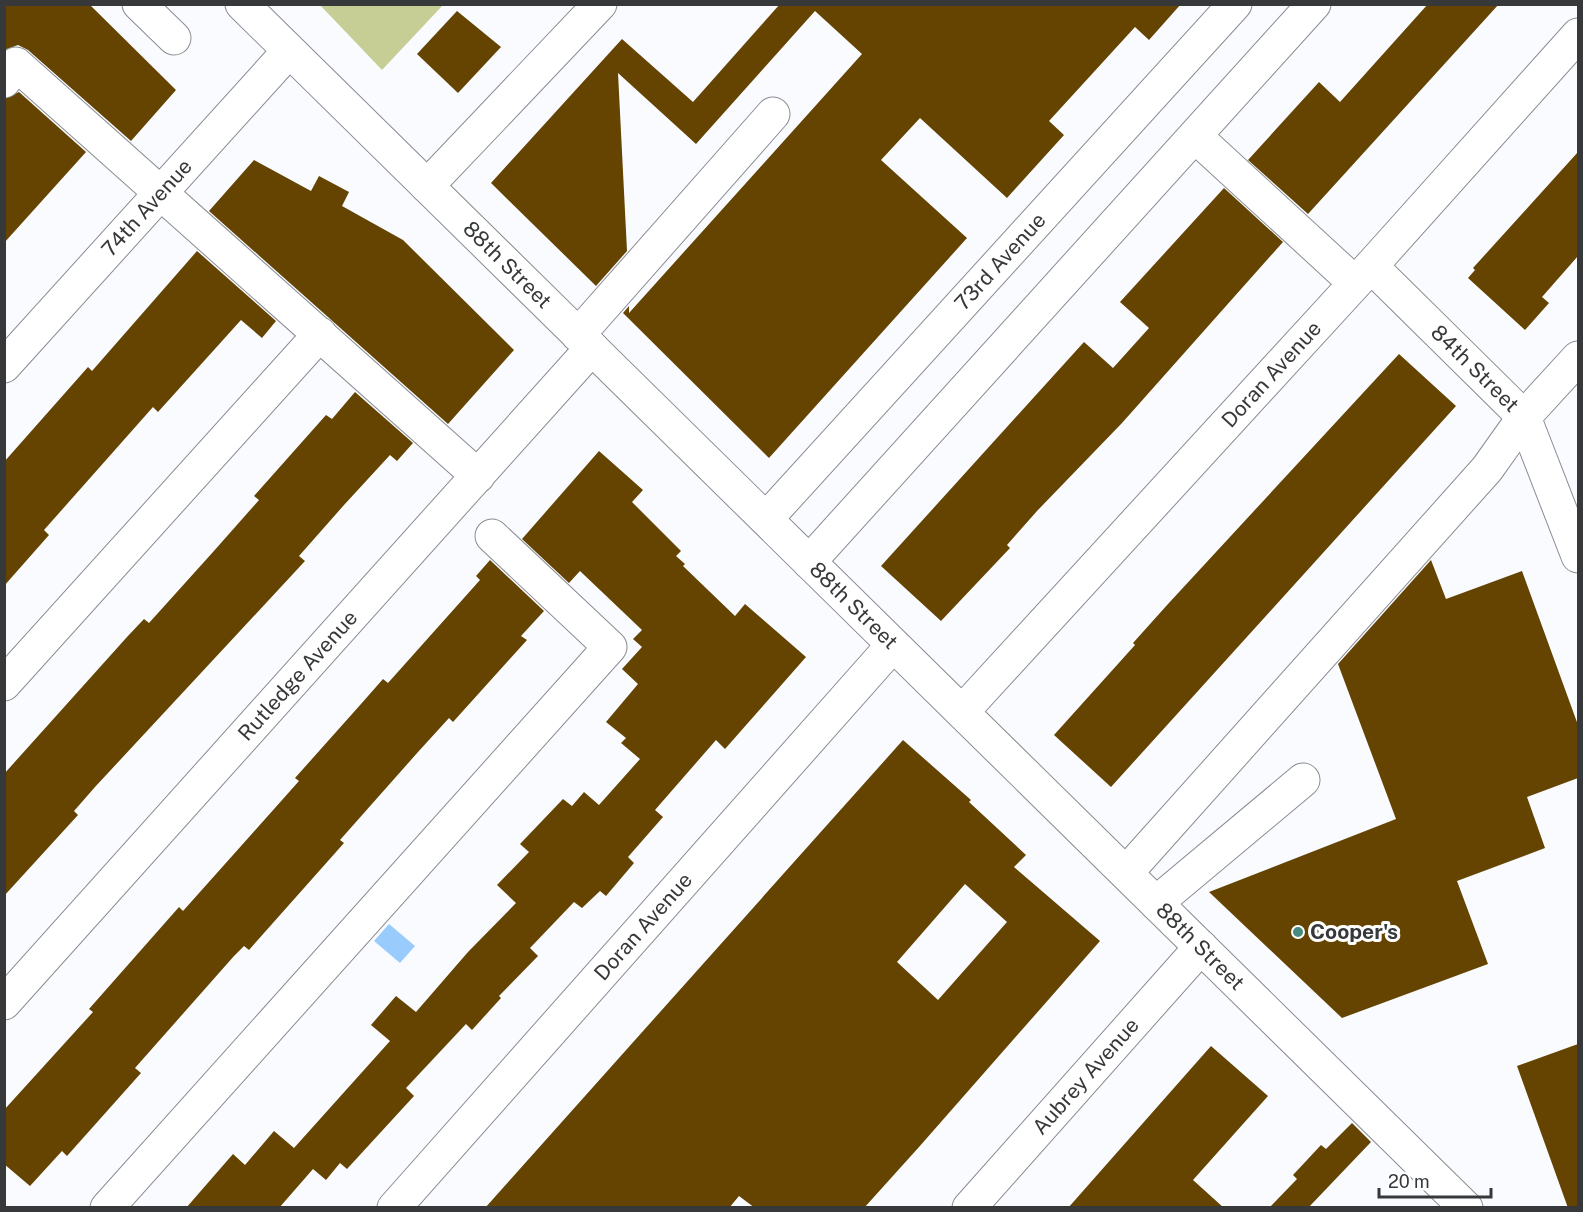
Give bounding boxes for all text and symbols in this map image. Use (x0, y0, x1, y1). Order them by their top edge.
street label: 74th Avenue (96, 154, 197, 262)
street label: 73rd Avenue (949, 207, 1051, 315)
street label: 88th Street (458, 216, 557, 313)
street label: Doran Avenue (1216, 316, 1326, 432)
street label: 84th Street (1426, 319, 1524, 417)
street label: 88th Street (805, 556, 903, 654)
street label: Rutledge Avenue (233, 605, 362, 746)
street label: Doran Avenue (589, 867, 697, 985)
street label: 88th Street (1151, 897, 1250, 995)
place label: Cooper's (1310, 919, 1398, 944)
marker: Cooper's (1291, 925, 1305, 939)
street label: Aubrey Avenue (1027, 1013, 1144, 1140)
scale bar (1379, 1161, 1492, 1199)
text: 20 m (1388, 1171, 1430, 1192)

